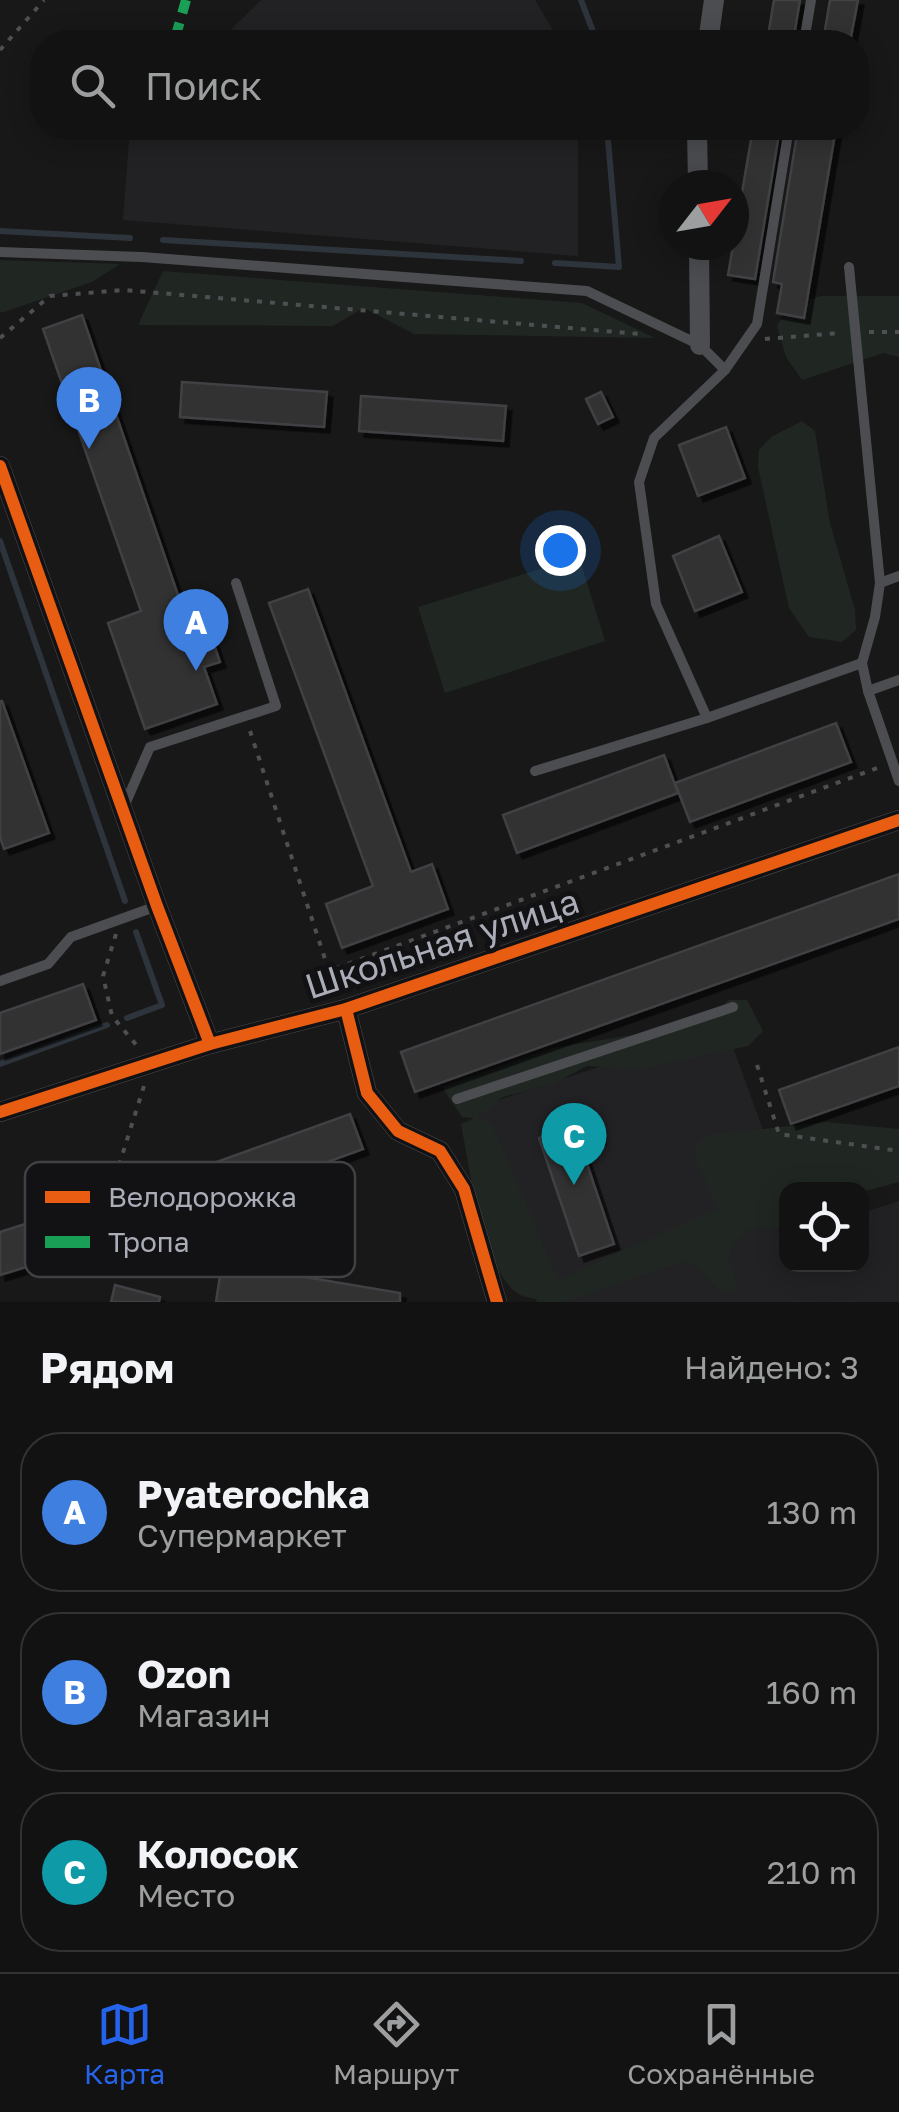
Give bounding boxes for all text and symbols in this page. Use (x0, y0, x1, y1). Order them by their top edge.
search box (30, 30, 869, 140)
icon: search (65, 58, 120, 113)
text: Поиск (145, 63, 262, 108)
north arrow (659, 170, 749, 260)
pin: B (56, 366, 122, 449)
your location (535, 525, 586, 576)
pin: A (164, 588, 228, 671)
street label: Школьная улица (300, 879, 584, 1007)
pin: C (542, 1102, 606, 1185)
legend (25, 1162, 355, 1277)
text: Велодорожка (108, 1180, 297, 1213)
map controls (779, 1182, 869, 1272)
button: locate (779, 1182, 869, 1272)
text: Тропа (108, 1225, 189, 1258)
text: Рядом (40, 1342, 174, 1392)
text: Найдено: 3 (684, 1348, 859, 1386)
text: Pyaterochka (137, 1471, 370, 1516)
text: A (63, 1493, 86, 1531)
text: 130 m (767, 1493, 857, 1531)
text: Супермаркет (137, 1516, 347, 1554)
text: Ozon (137, 1651, 231, 1696)
text: B (63, 1673, 86, 1711)
text: 160 m (766, 1673, 857, 1711)
text: Магазин (137, 1696, 271, 1734)
text: Колосок (137, 1831, 299, 1876)
text: C (63, 1853, 86, 1891)
text: 210 m (767, 1853, 857, 1891)
text: Место (137, 1876, 235, 1914)
tab: Карта (84, 1997, 165, 2090)
tab: Маршрут (333, 1997, 459, 2090)
tab: Сохранённые (627, 1997, 815, 2090)

